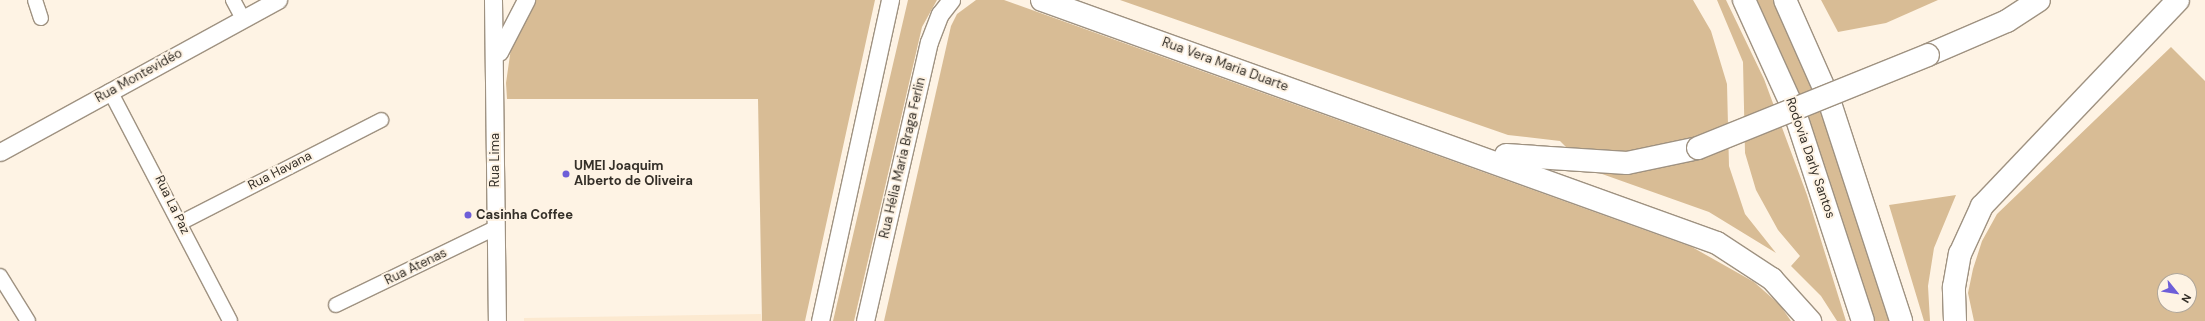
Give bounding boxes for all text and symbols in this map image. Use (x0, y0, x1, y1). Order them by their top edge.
street label: Rua Vera Maria Duarte (1160, 35, 1290, 95)
street label: Rua Montevidéo (93, 46, 185, 106)
street label: Rua Hélia Maria Braga Ferlin (877, 76, 929, 240)
street label: Rodovia Darly Santos (1782, 96, 1838, 220)
street label: Rua Lima (487, 133, 503, 187)
street label: Rua Havana (245, 148, 315, 194)
place label: UMEI Joaquim Alberto de Oliveira (574, 159, 693, 190)
marker: UMEI Joaquim Alberto de Oliveira (561, 169, 571, 179)
street label: Rua La Paz (151, 173, 193, 237)
place label: Casinha Coffee (476, 207, 573, 223)
marker: Casinha Coffee (463, 210, 473, 220)
street label: Rua Atenas (382, 245, 450, 289)
north arrow (2157, 273, 2197, 313)
text: N (2178, 292, 2195, 305)

